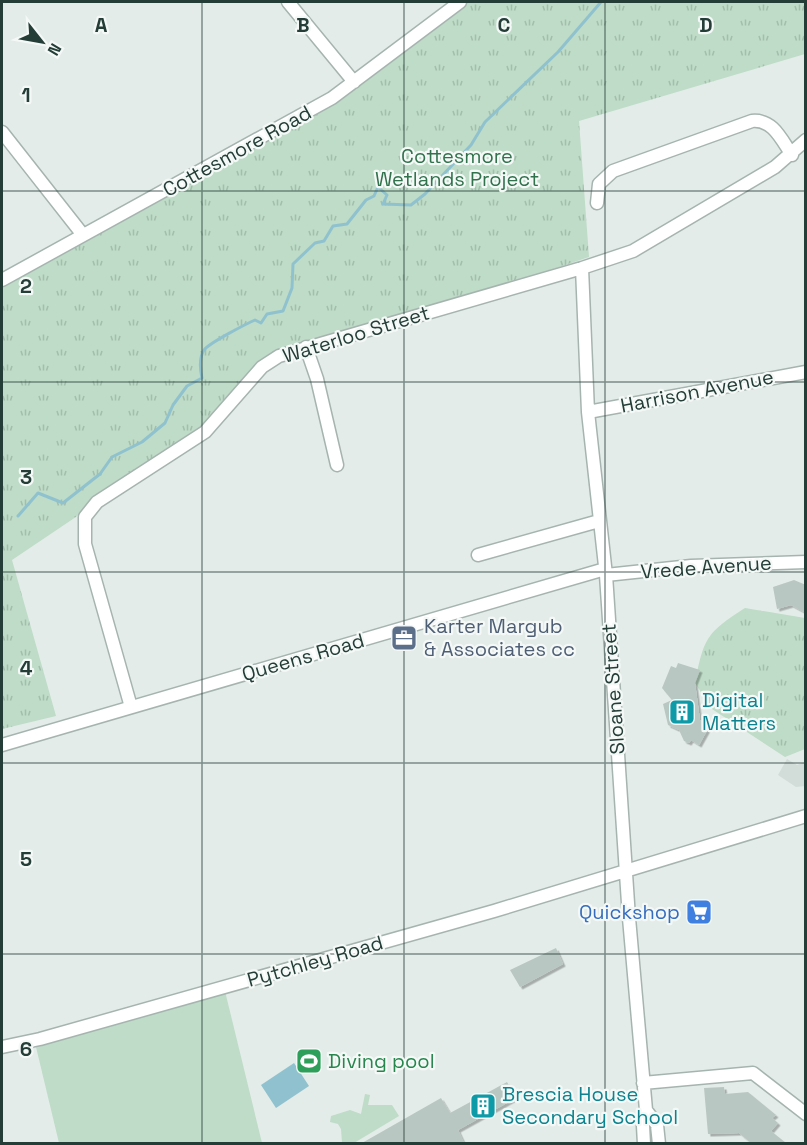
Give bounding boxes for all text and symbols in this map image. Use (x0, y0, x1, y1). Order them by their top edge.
north arrow (12, 12, 72, 72)
text: A (95, 12, 108, 38)
text: B (296, 12, 310, 38)
text: C (498, 12, 511, 38)
text: D (699, 12, 713, 38)
text: N (43, 39, 66, 59)
text: 1 (21, 82, 31, 108)
street label: Cottesmore Road (158, 99, 316, 203)
park label: Cottesmore Wetlands Project (375, 143, 539, 192)
text: 2 (20, 273, 32, 299)
street label: Waterloo Street (279, 299, 433, 369)
street label: Harrison Avenue (618, 363, 776, 419)
text: 3 (20, 464, 32, 490)
street label: Vrede Avenue (640, 549, 772, 585)
place label: Karter Margub & Associates cc (424, 613, 575, 662)
office icon: Karter Margub & Associates cc (389, 623, 419, 653)
street label: Sloane Street (595, 623, 631, 755)
street label: Queens Road (239, 627, 367, 687)
text: 4 (20, 655, 33, 681)
place label: Digital Matters (702, 687, 776, 736)
building icon: Digital Matters (667, 697, 697, 727)
text: 5 (20, 846, 32, 872)
supermarket icon: Quickshop (684, 897, 714, 927)
place label: Quickshop (579, 899, 680, 925)
street label: Pytchley Road (244, 929, 386, 993)
text: 6 (20, 1036, 32, 1062)
sports icon: Diving pool (294, 1046, 324, 1076)
place label: Diving pool (328, 1048, 435, 1074)
place label: Brescia House Secondary School (502, 1081, 678, 1130)
building icon: Brescia House Secondary School (468, 1091, 498, 1121)

